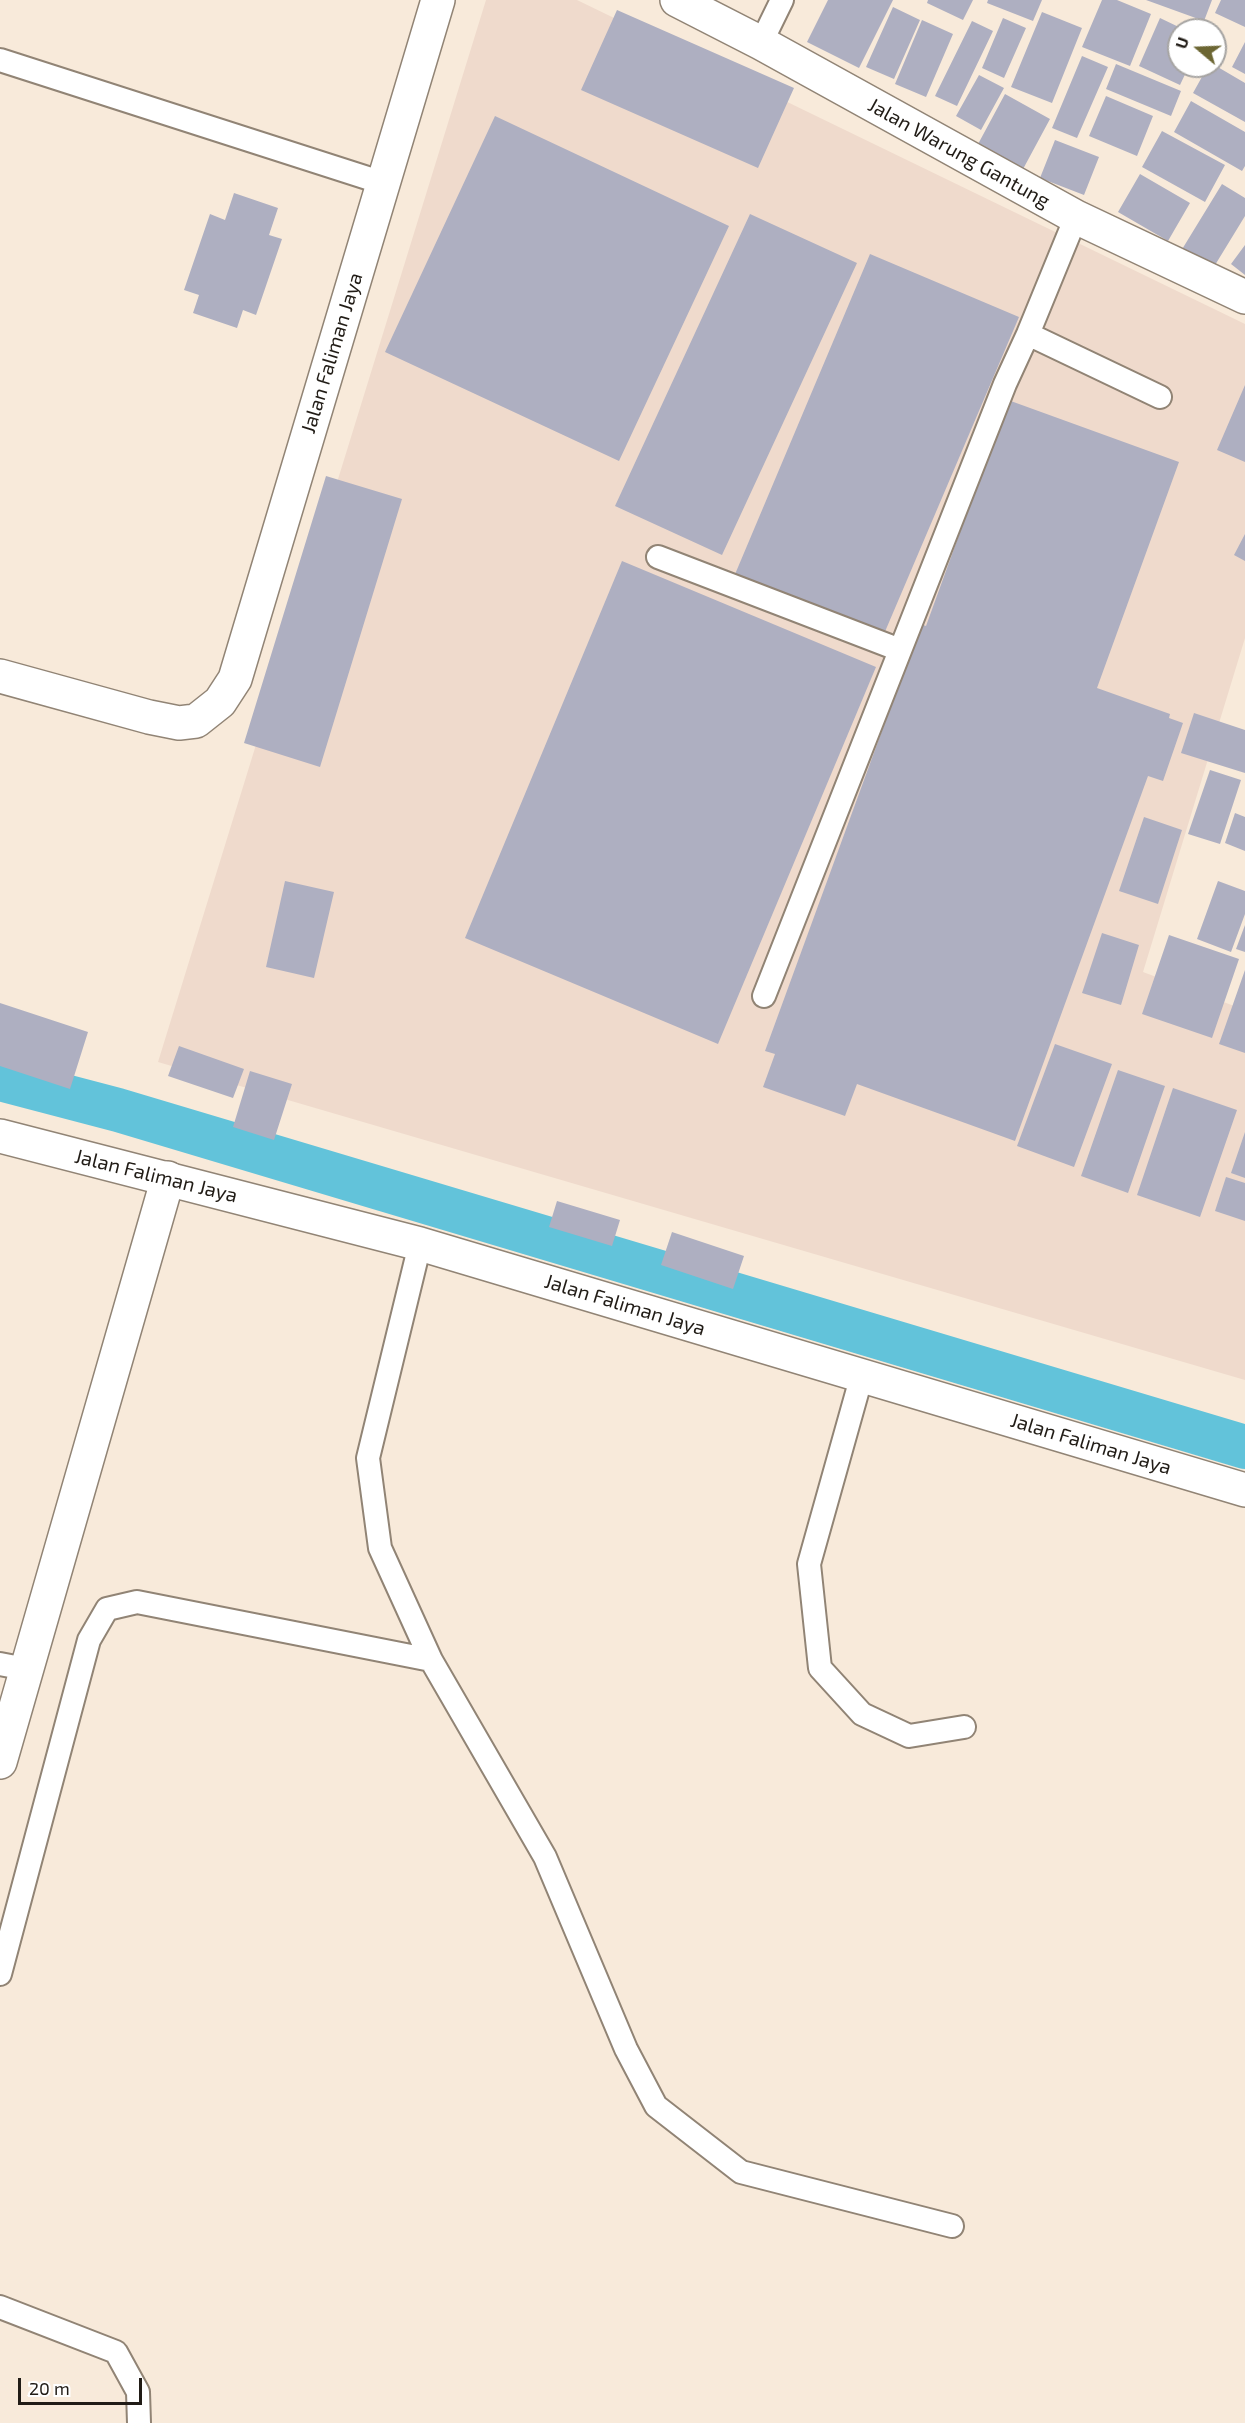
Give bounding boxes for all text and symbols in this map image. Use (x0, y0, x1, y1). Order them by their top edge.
north arrow (1167, 18, 1227, 78)
text: U (1171, 34, 1192, 51)
street label: Jalan Warung Gantung (864, 93, 1054, 213)
street label: Jalan Faliman Jaya (296, 270, 368, 436)
street label: Jalan Faliman Jaya (72, 1144, 240, 1208)
street label: Jalan Faliman Jaya (542, 1269, 708, 1341)
street label: Jalan Faliman Jaya (1008, 1408, 1174, 1480)
scale bar (21, 2366, 146, 2404)
text: 20 m (29, 2377, 70, 2399)

